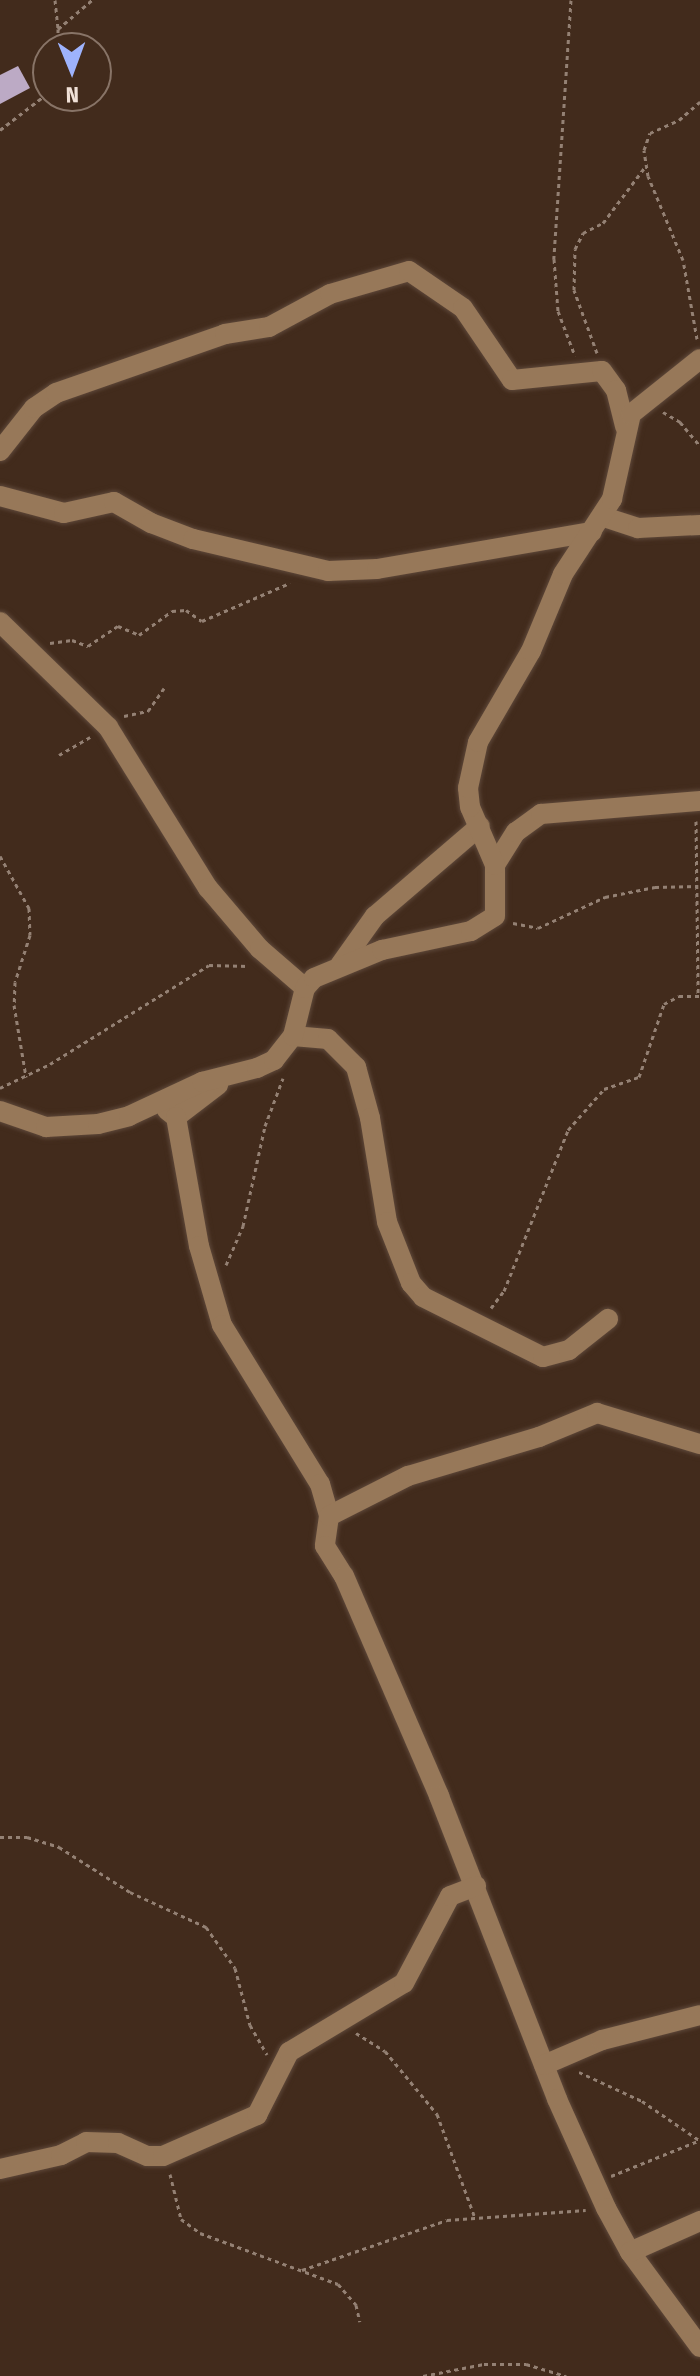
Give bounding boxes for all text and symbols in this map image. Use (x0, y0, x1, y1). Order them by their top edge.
north arrow (32, 32, 112, 112)
text: N (66, 81, 79, 108)

